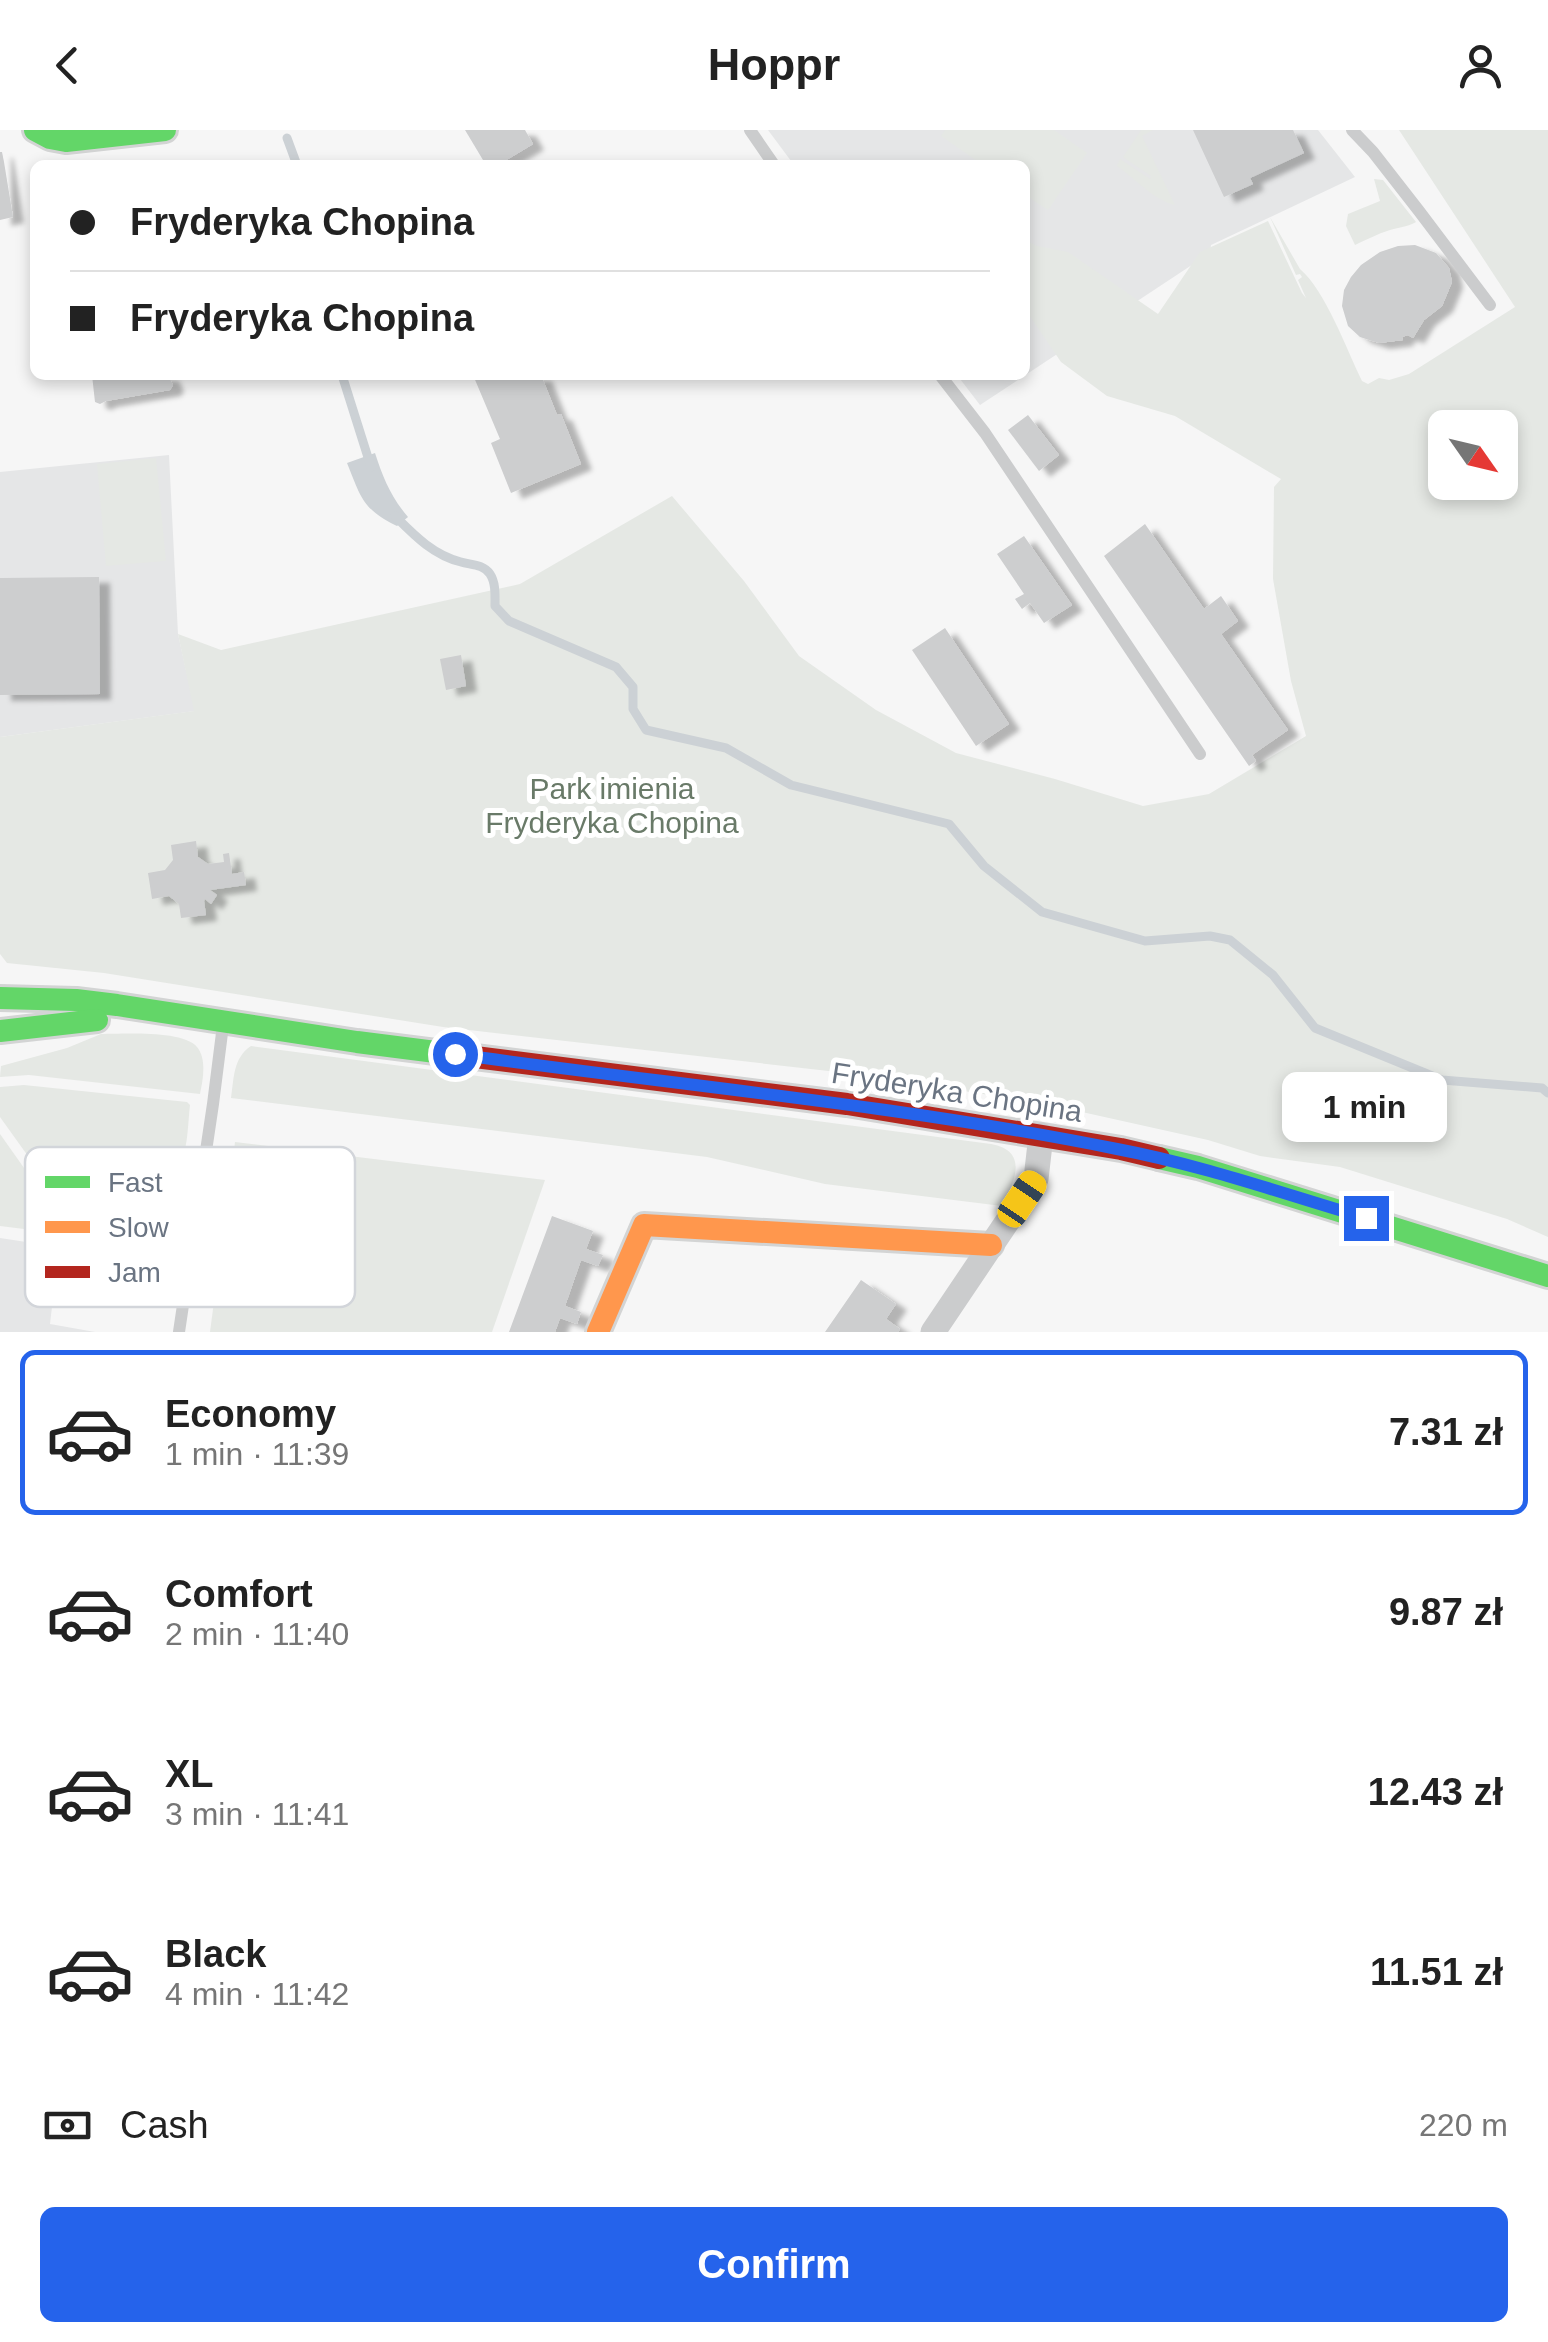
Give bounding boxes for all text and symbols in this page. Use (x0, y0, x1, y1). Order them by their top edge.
icon: back (40, 38, 95, 93)
icon: person (1453, 38, 1508, 93)
text: Hoppr (708, 39, 840, 90)
text: Fryderyka Chopina (130, 201, 474, 243)
text: Fryderyka Chopina (130, 297, 474, 339)
north arrow (1428, 410, 1518, 500)
map controls (1428, 410, 1518, 500)
park label: Park imienia Fryderyka Chopina (485, 772, 739, 839)
route start (433, 1032, 478, 1077)
street label: Fryderyka Chopina (829, 1056, 1085, 1128)
callout: 1 min (1284, 1073, 1448, 1143)
text: 1 min (1323, 1089, 1406, 1125)
legend (25, 1147, 355, 1307)
car (993, 1166, 1051, 1232)
text: Fast (108, 1167, 163, 1198)
route end (1344, 1196, 1389, 1241)
text: Slow (108, 1212, 169, 1243)
text: Jam (108, 1257, 161, 1288)
icon: car (45, 1388, 135, 1478)
text: Economy (165, 1393, 336, 1435)
text: 7.31 zł (1389, 1411, 1503, 1453)
text: 1 min · 11:39 (165, 1436, 349, 1472)
icon: car (45, 1568, 135, 1658)
text: Comfort (165, 1573, 313, 1615)
text: 9.87 zł (1389, 1591, 1503, 1633)
text: 2 min · 11:40 (165, 1616, 349, 1652)
icon: car (45, 1748, 135, 1838)
text: XL (165, 1753, 214, 1795)
text: 12.43 zł (1368, 1771, 1503, 1813)
text: 3 min · 11:41 (165, 1796, 349, 1832)
icon: car (45, 1928, 135, 2018)
text: Black (165, 1933, 266, 1975)
text: 11.51 zł (1370, 1951, 1503, 1993)
text: 4 min · 11:42 (165, 1976, 349, 2012)
icon: cash (40, 2098, 95, 2153)
text: Cash (120, 2104, 209, 2146)
text: 220 m (1419, 2107, 1508, 2143)
button: Confirm (40, 2207, 1508, 2322)

